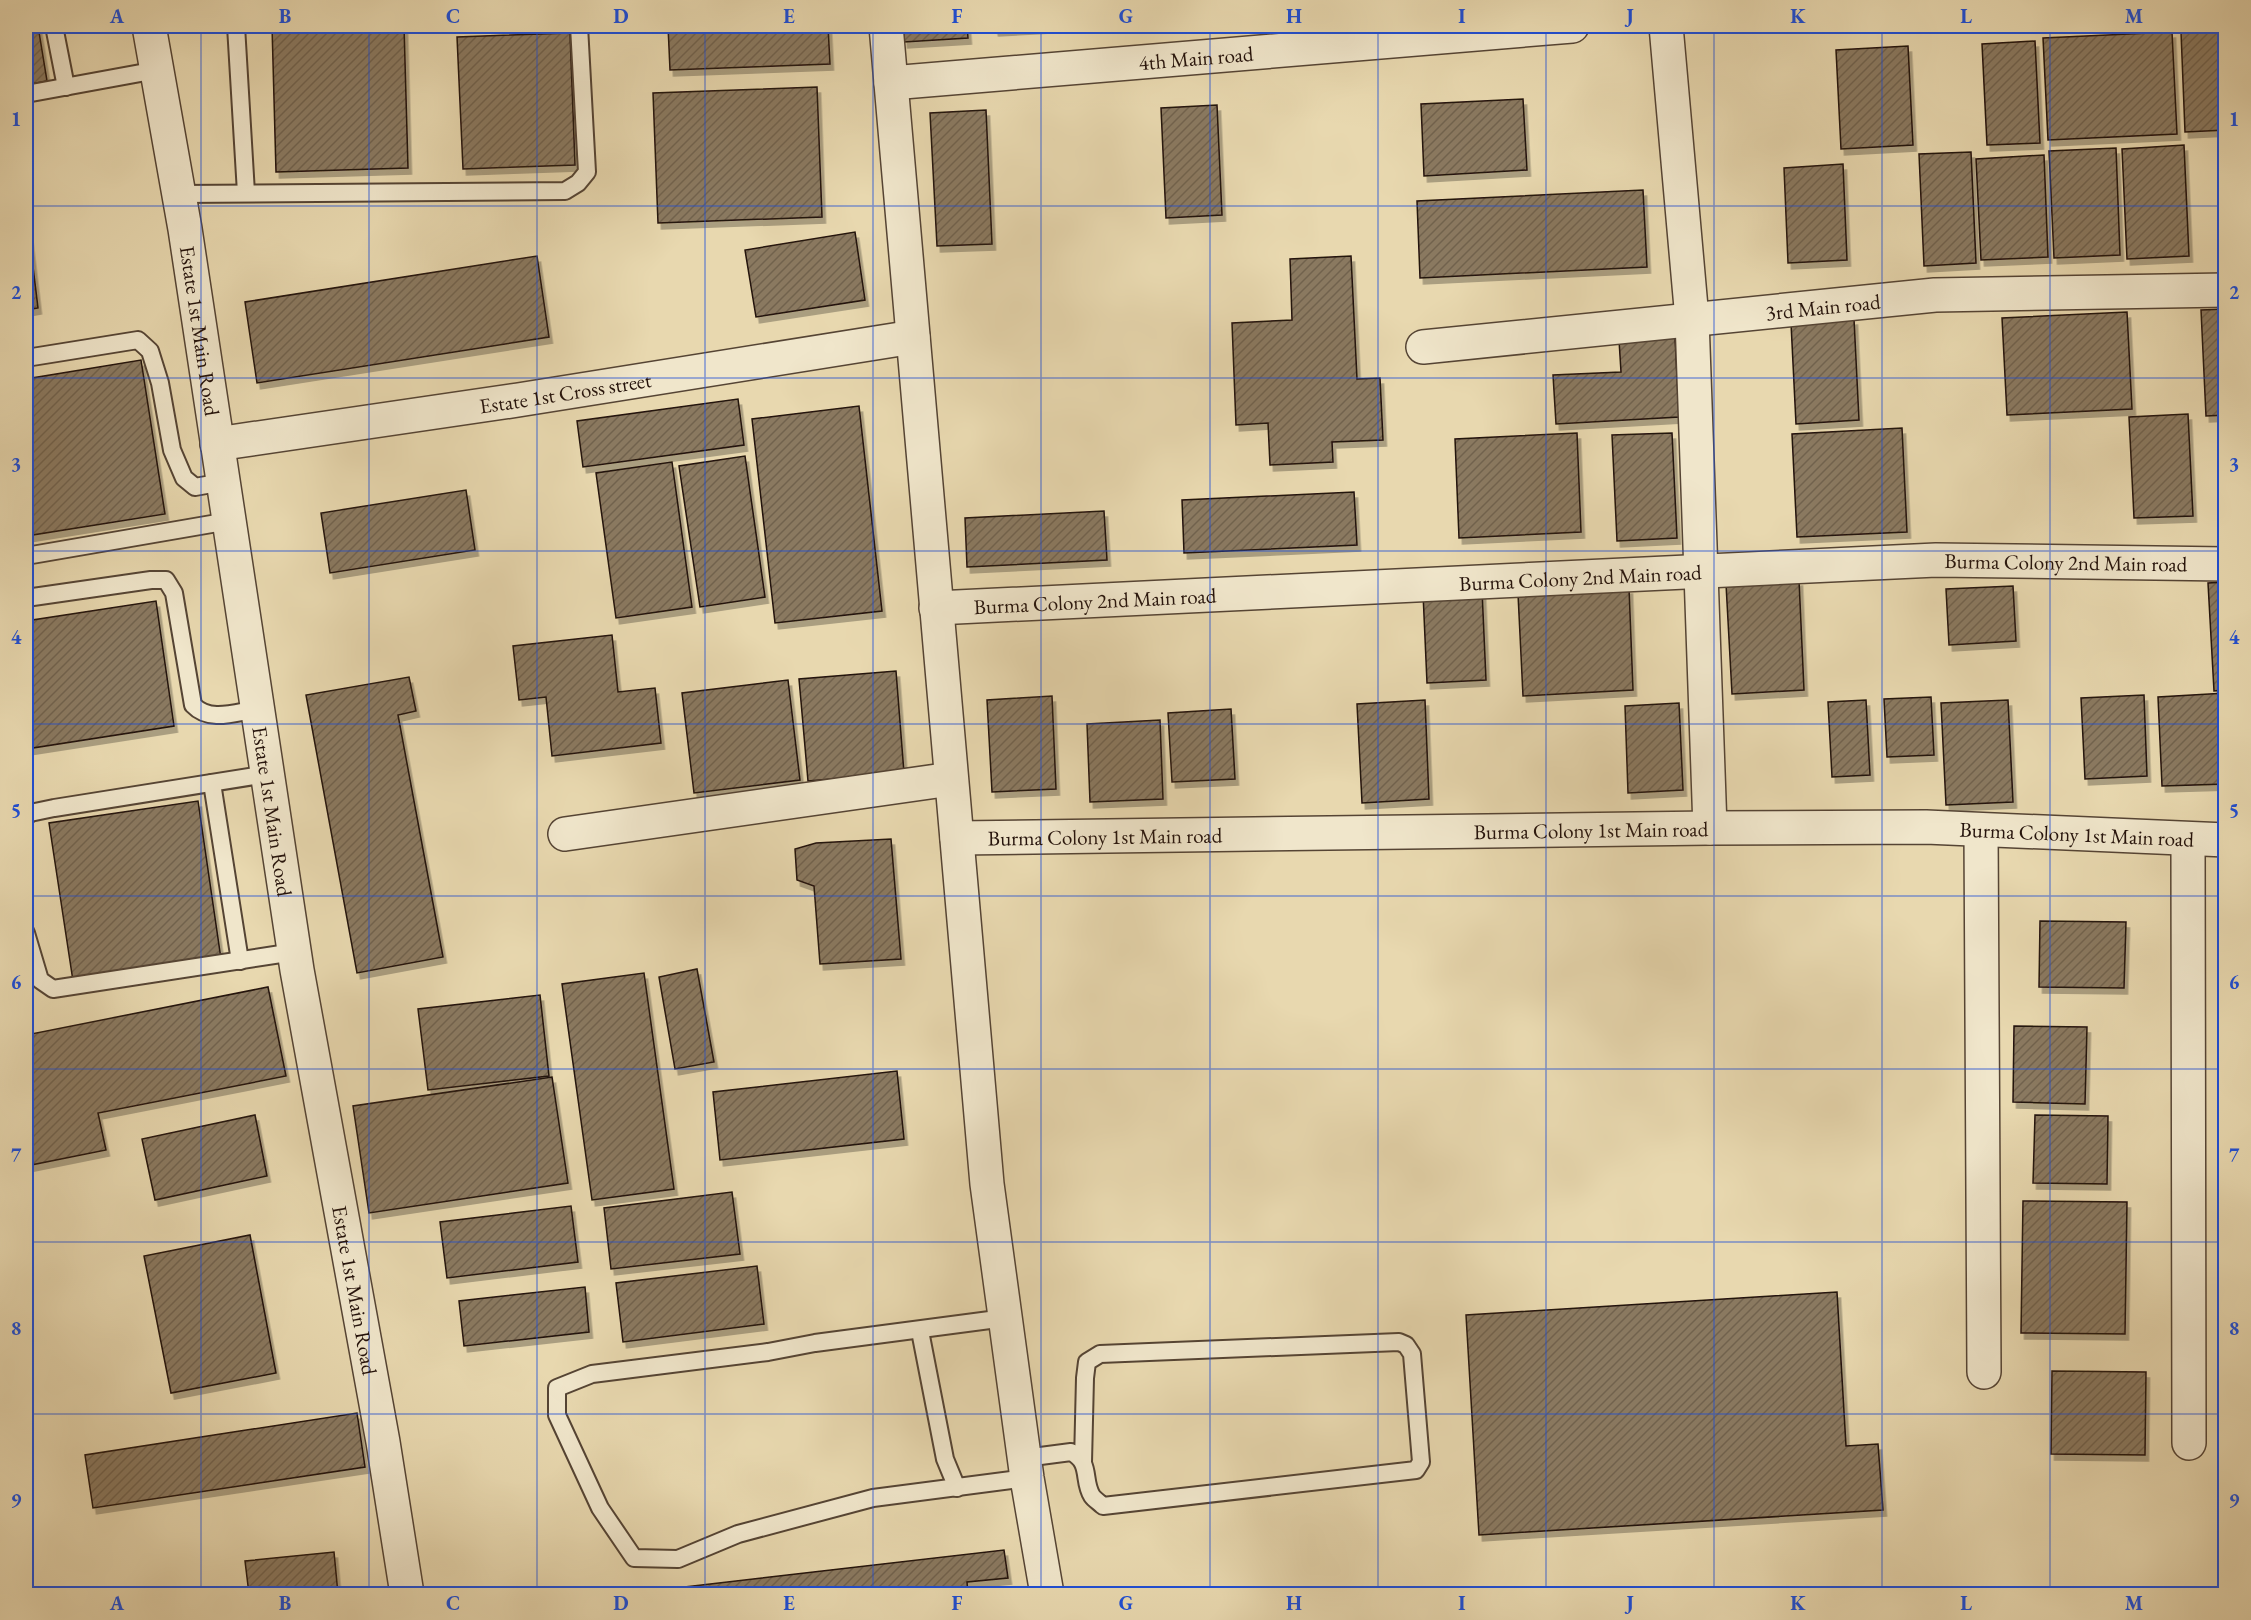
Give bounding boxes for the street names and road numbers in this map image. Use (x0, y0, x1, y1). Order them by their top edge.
street label: 4th Main road (1137, 39, 1255, 76)
street label: Estate 1st Main Road (174, 244, 227, 418)
street label: 3rd Main road (1764, 287, 1882, 326)
street label: Estate 1st Cross street (477, 365, 653, 419)
street label: Burma Colony 2nd Main road (1944, 547, 2188, 577)
street label: Burma Colony 2nd Main road (1458, 558, 1703, 596)
street label: Burma Colony 2nd Main road (973, 581, 1217, 620)
street label: Estate 1st Main Road (247, 724, 299, 898)
street label: Burma Colony 1st Main road (1473, 815, 1709, 845)
street label: Burma Colony 1st Main road (1959, 815, 2195, 852)
street label: Burma Colony 1st Main road (988, 821, 1223, 851)
street label: Estate 1st Main Road (327, 1203, 384, 1377)

